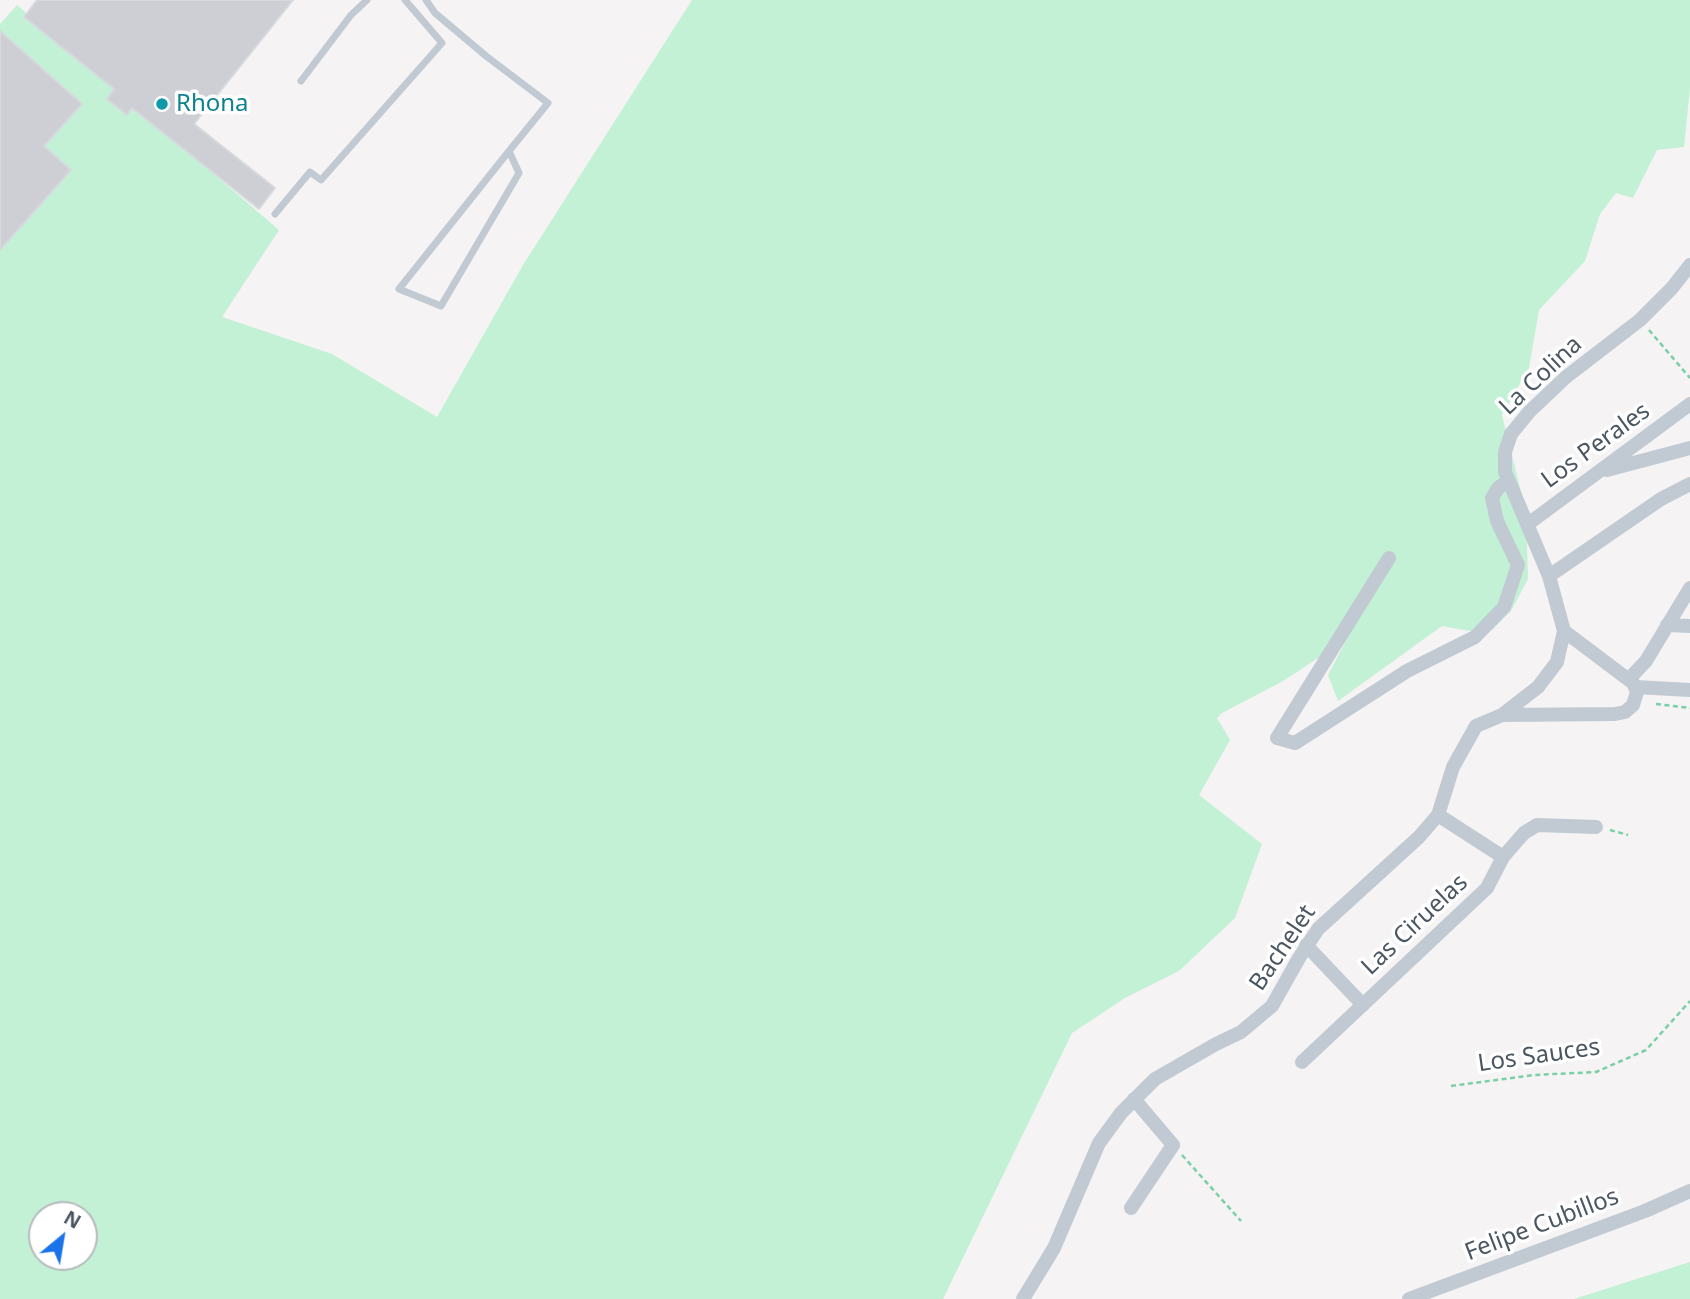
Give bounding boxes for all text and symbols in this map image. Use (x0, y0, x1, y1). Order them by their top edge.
place label: Rhona (176, 90, 249, 118)
marker: Rhona (154, 96, 170, 112)
street label: La Colina (1494, 330, 1588, 422)
street label: Los Perales (1536, 397, 1656, 495)
street label: Las Ciruelas (1356, 869, 1474, 981)
street label: Bachelet (1244, 900, 1322, 996)
street label: Los Sauces (1476, 1033, 1602, 1079)
street label: Felipe Cubillos (1461, 1182, 1623, 1268)
north arrow (28, 1201, 98, 1271)
text: N (59, 1204, 86, 1235)

